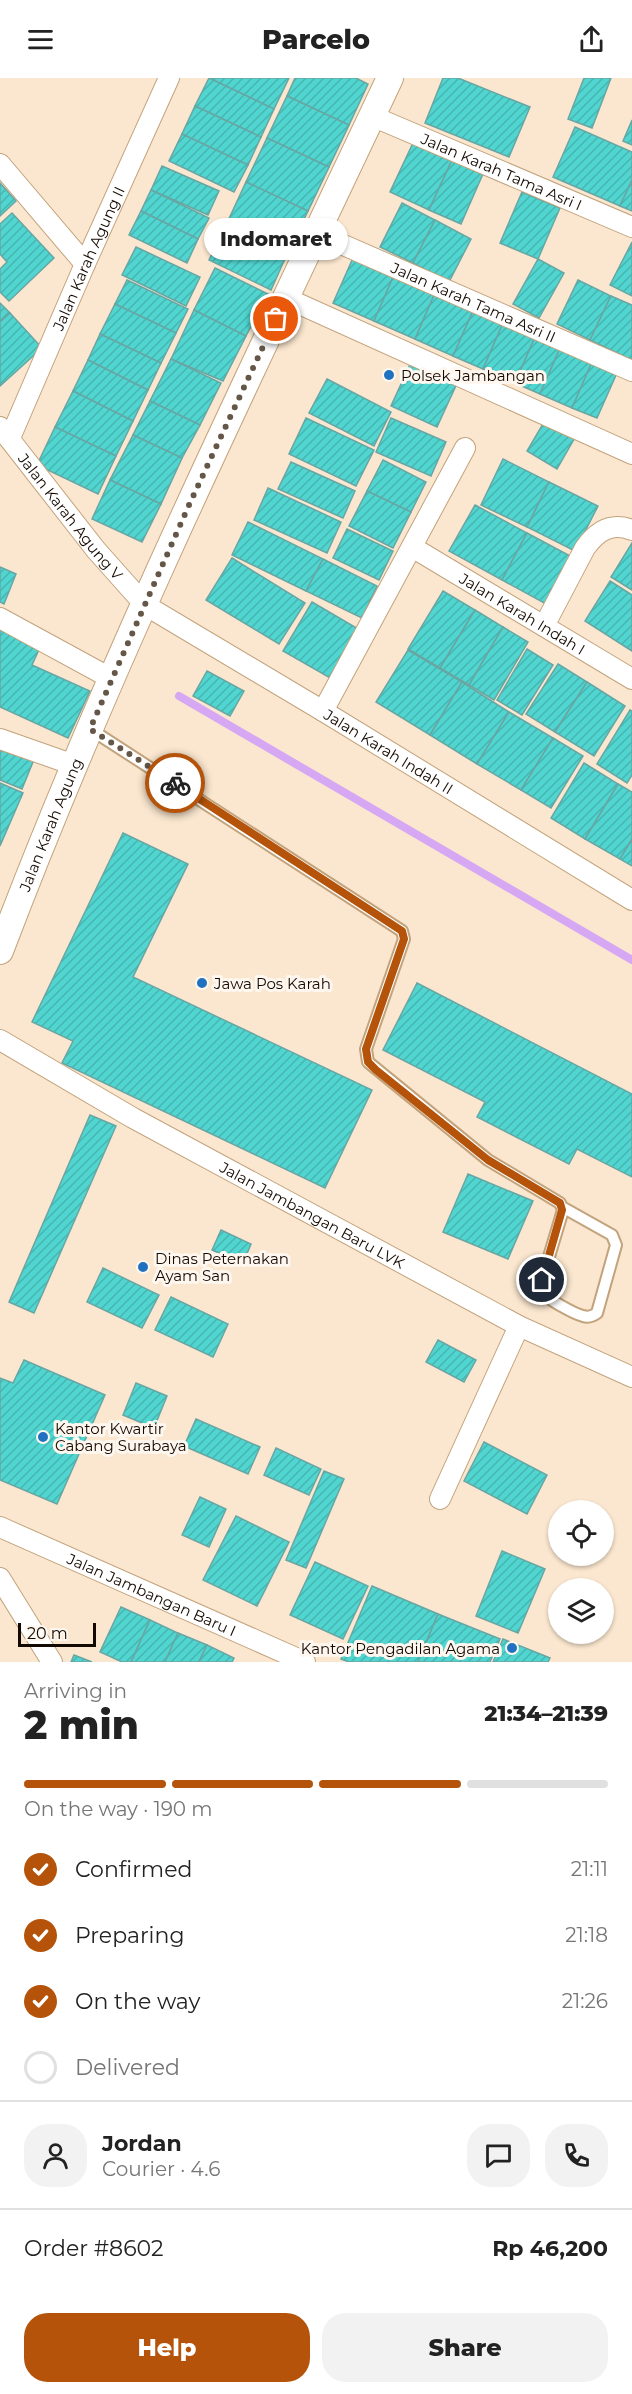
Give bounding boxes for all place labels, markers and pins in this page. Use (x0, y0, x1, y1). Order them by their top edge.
callout: Indomaret (204, 217, 348, 259)
pin (250, 293, 301, 344)
place label: Polsek Jambangan (401, 366, 545, 385)
marker: Polsek Jambangan (382, 368, 396, 382)
place label: Jawa Pos Karah (213, 974, 331, 993)
marker: Jawa Pos Karah (195, 976, 209, 990)
place label: Dinas Peternakan Ayam San (155, 1249, 289, 1285)
pin (516, 1254, 567, 1305)
marker: Dinas Peternakan Ayam San (136, 1260, 150, 1274)
place label: Kantor Kwartir Cabang Surabaya (55, 1419, 187, 1455)
marker: Kantor Kwartir Cabang Surabaya (36, 1430, 50, 1444)
place label: Kantor Pengadilan Agama (301, 1639, 500, 1658)
marker: Kantor Pengadilan Agama (505, 1641, 519, 1655)

